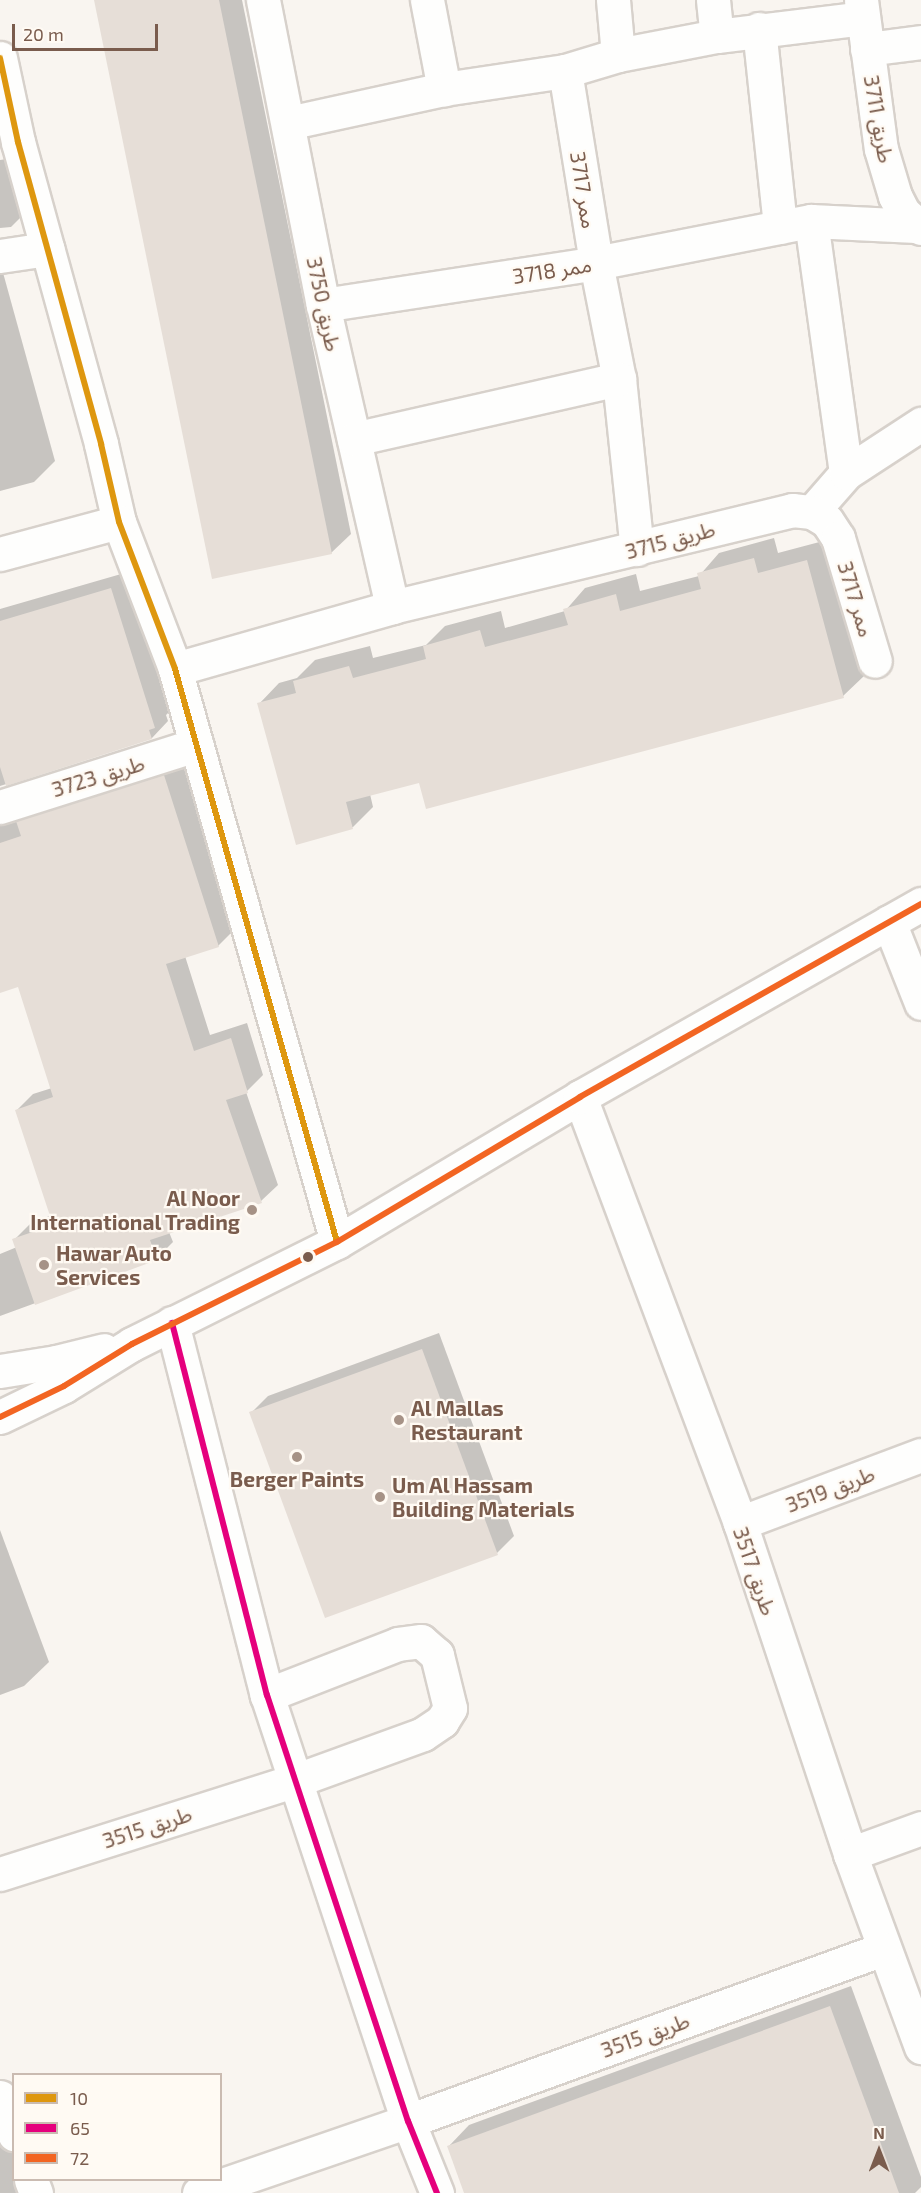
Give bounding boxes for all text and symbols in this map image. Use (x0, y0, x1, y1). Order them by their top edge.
scale bar (15, 12, 160, 50)
text: 20 m (23, 23, 64, 45)
street label: طريق 3711 (859, 73, 899, 165)
street label: ممر 3717 (565, 150, 603, 230)
street label: ممر 3718 (511, 251, 593, 289)
street label: طريق 3750 (302, 254, 346, 354)
street label: طريق 3715 (622, 516, 718, 564)
street label: ممر 3717 (833, 558, 879, 640)
street label: طريق 3723 (49, 750, 147, 802)
place label: Al Noor International Trading (29, 1185, 240, 1235)
marker: Al Noor International Trading (245, 1203, 259, 1217)
place label: Hawar Auto Services (56, 1240, 173, 1290)
unlabelled marker (302, 1251, 314, 1263)
marker: Hawar Auto Services (37, 1258, 51, 1272)
place label: Al Mallas Restaurant (411, 1395, 523, 1445)
marker: Al Mallas Restaurant (392, 1413, 406, 1427)
marker: Berger Paints (290, 1450, 304, 1464)
street label: طريق 3519 (782, 1461, 878, 1517)
place label: Berger Paints (230, 1466, 364, 1492)
place label: Um Al Hassam Building Materials (392, 1472, 575, 1522)
marker: Um Al Hassam Building Materials (373, 1490, 387, 1504)
street label: طريق 3517 (728, 1523, 782, 1619)
street label: طريق 3515 (99, 1801, 195, 1853)
street label: طريق 3515 (597, 2007, 693, 2063)
legend (12, 2073, 222, 2181)
text: 10 (70, 2087, 88, 2109)
text: 65 (70, 2117, 90, 2139)
north arrow (849, 2121, 909, 2181)
text: N (873, 2123, 885, 2142)
text: 72 (70, 2147, 89, 2169)

